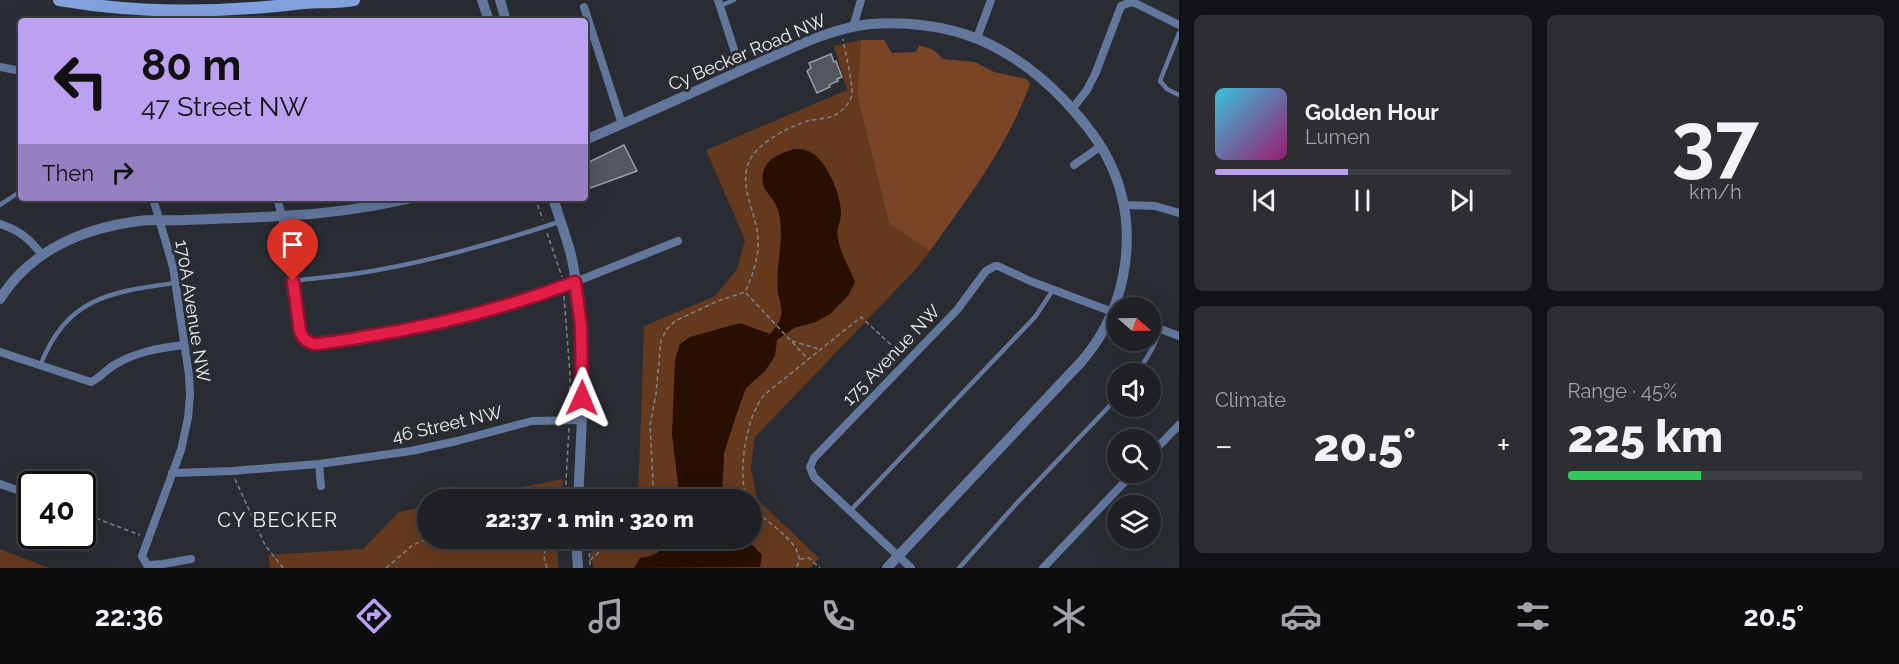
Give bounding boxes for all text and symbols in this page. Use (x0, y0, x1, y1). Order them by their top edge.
street label: Cy Becker Road NW (665, 9, 829, 95)
text: 80 m (141, 41, 241, 90)
icon: left (42, 42, 120, 120)
text: 47 Street NW (141, 91, 308, 122)
text: 37 (1672, 95, 1759, 186)
text: Golden Hour (1305, 99, 1439, 125)
text: Lumen (1305, 125, 1370, 149)
icon: right (106, 156, 139, 189)
text: Then (42, 160, 94, 186)
text: km/h (1689, 180, 1742, 204)
icon: previous (1248, 184, 1281, 217)
icon: pause (1346, 184, 1379, 217)
icon: next (1445, 184, 1478, 217)
pin (267, 219, 318, 281)
icon: arrive (276, 228, 309, 261)
street label: 170A Avenue NW (171, 238, 215, 384)
north arrow (1107, 297, 1161, 351)
map controls (1107, 297, 1161, 549)
street label: 175 Avenue NW (838, 300, 944, 410)
button: sound (1107, 363, 1161, 417)
position arrow (550, 366, 614, 430)
text: Range · 45% (1568, 379, 1677, 403)
text: Climate (1215, 388, 1286, 412)
street label: 46 Street NW (390, 401, 504, 447)
text: 225 km (1568, 410, 1723, 463)
text: 20.5° (1313, 419, 1416, 472)
text: − (1215, 426, 1233, 465)
text: + (1497, 426, 1511, 465)
button: search (1107, 429, 1161, 483)
speed limit sign: 40 (18, 471, 96, 549)
button: layers (1107, 495, 1161, 549)
text: 22:37 · 1 min · 320 m (485, 506, 694, 532)
district label: CY BECKER (217, 508, 339, 532)
icon: directions (353, 595, 395, 637)
icon: music (585, 595, 627, 637)
icon: phone (817, 595, 859, 637)
icon: climate (1048, 595, 1090, 637)
icon: car (1280, 595, 1322, 637)
icon: filters (1512, 595, 1554, 637)
text: 22:36 (95, 601, 163, 632)
text: 20.5° (1743, 601, 1804, 632)

